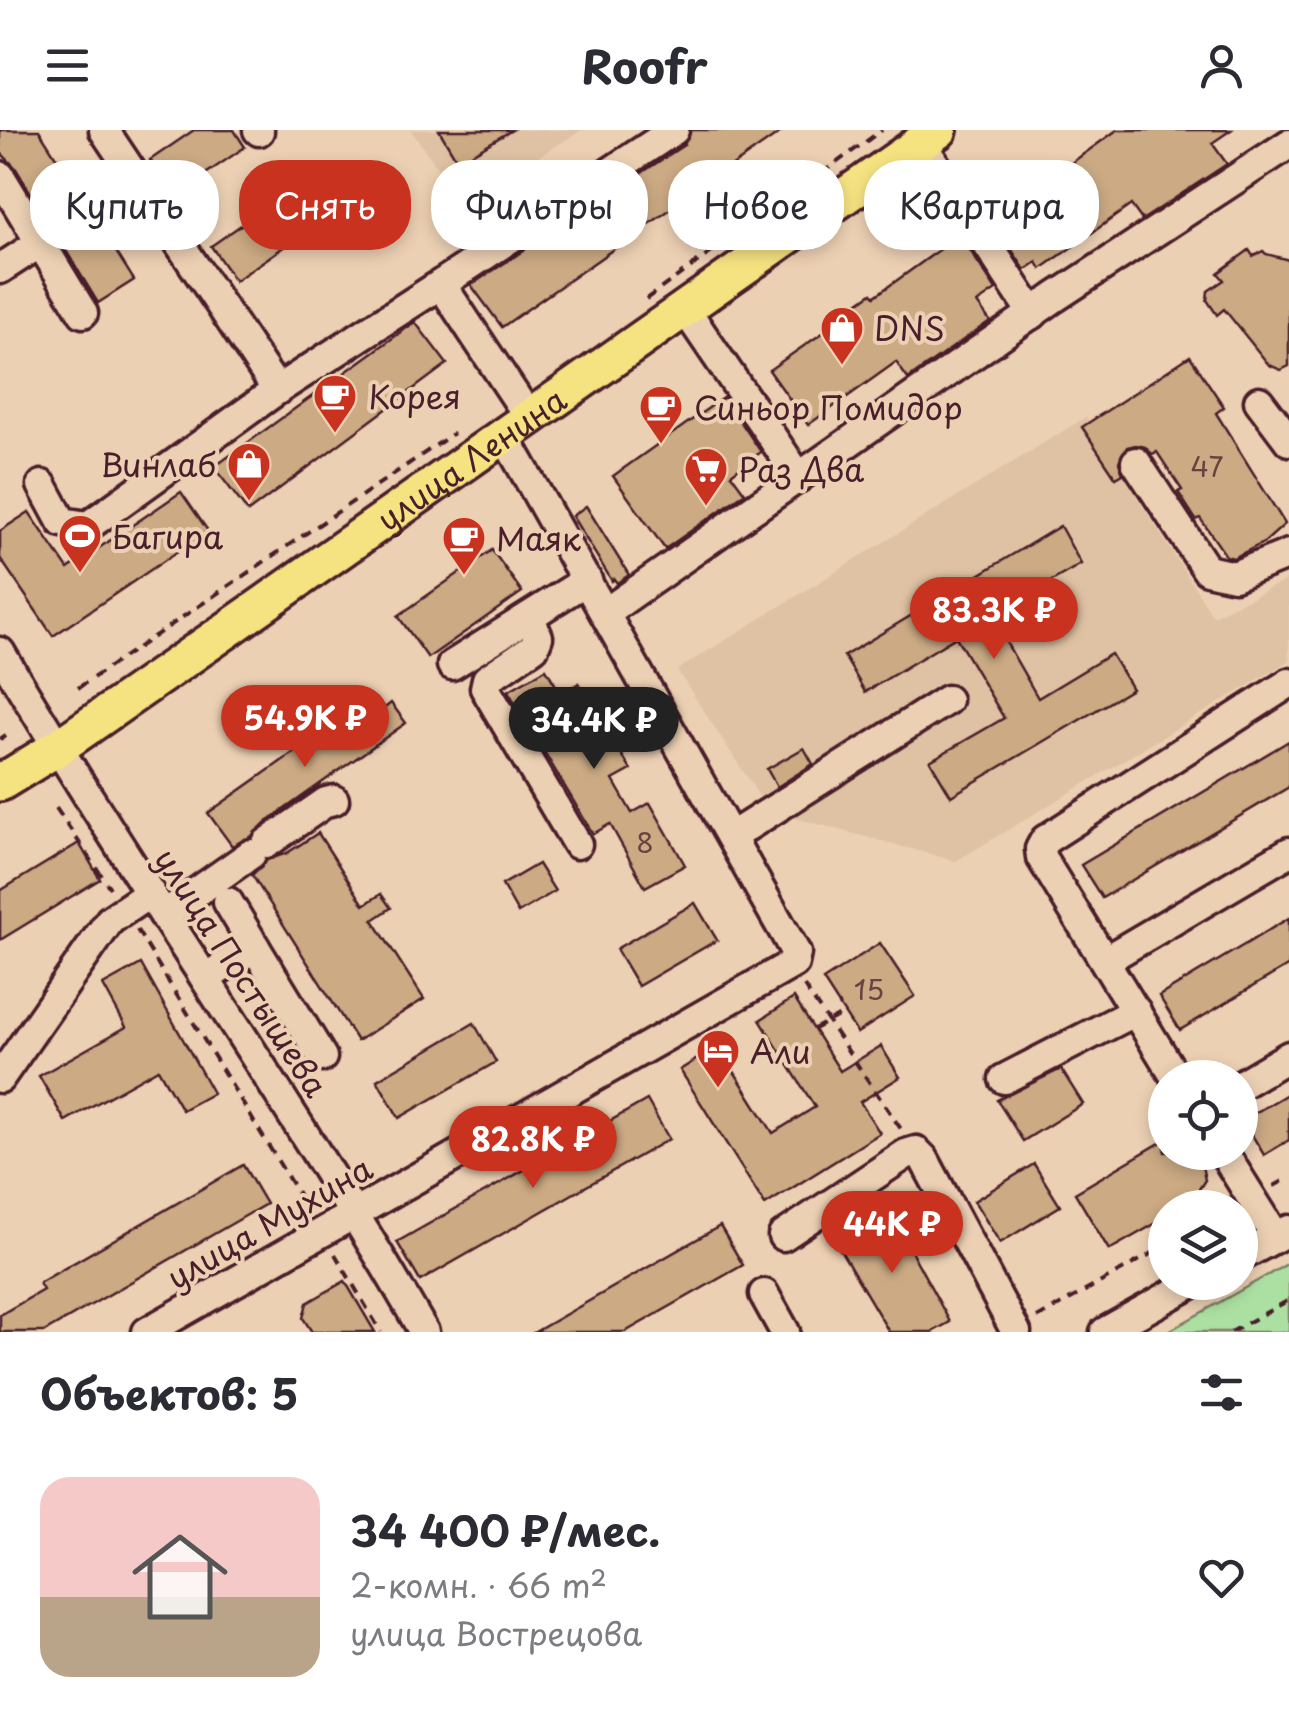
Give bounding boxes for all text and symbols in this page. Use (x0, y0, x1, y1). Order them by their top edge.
text: Roofr (581, 31, 708, 99)
icon: menu (40, 38, 95, 93)
icon: person (1194, 38, 1249, 93)
chip: Купить (30, 160, 219, 250)
chip: Снять (239, 160, 411, 250)
chip: Фильтры (431, 160, 648, 250)
chip: Новое (668, 160, 844, 250)
chip: Квартира (864, 160, 1099, 250)
place label: DNS (874, 304, 945, 352)
shop icon: DNS (819, 305, 865, 366)
place label: Корея (368, 372, 461, 420)
cafe icon: Корея (312, 373, 358, 434)
street label: улица Ленина (366, 375, 576, 542)
place label: Синьор Помидор (694, 383, 963, 431)
cafe icon: Синьор Помидор (638, 384, 684, 445)
place label: Винлаб (100, 440, 216, 488)
shop icon: Винлаб (226, 441, 272, 502)
house number: 47 (1191, 444, 1224, 487)
place label: Раз Два (738, 445, 864, 493)
supermarket icon: Раз Два (683, 446, 729, 507)
place label: Багира (112, 512, 223, 560)
sports icon: Багира (57, 513, 103, 574)
place label: Маяк (496, 514, 581, 562)
cafe icon: Маяк (441, 515, 487, 576)
pin: 83.3K ₽ (902, 577, 1086, 662)
text: 83.3K ₽ (932, 585, 1056, 633)
pin: 54.9K ₽ (213, 685, 397, 770)
pin: 34.4K ₽ (502, 687, 686, 772)
text: 54.9K ₽ (243, 693, 367, 741)
text: 34.4K ₽ (531, 695, 657, 743)
house number: 8 (636, 820, 654, 863)
street label: улица Постышева (143, 838, 341, 1106)
house number: 15 (854, 967, 884, 1010)
place label: Али (750, 1027, 811, 1075)
hotel icon: Али (695, 1028, 741, 1089)
map controls (1148, 1060, 1258, 1300)
button: locate (1148, 1060, 1258, 1170)
pin: 82.8K ₽ (441, 1106, 625, 1191)
text: 82.8K ₽ (471, 1114, 595, 1162)
street label: улица Мухина (157, 1144, 381, 1300)
button: layers (1148, 1190, 1258, 1300)
pin: 44K ₽ (822, 1191, 962, 1276)
text: 44K ₽ (843, 1199, 941, 1247)
text: Объектов: 5 (40, 1361, 299, 1424)
icon: filters (1194, 1365, 1249, 1420)
text: 34 400 ₽/мес. (350, 1498, 660, 1561)
icon: home (120, 1517, 240, 1637)
icon: heart (1194, 1550, 1249, 1605)
text: 2-комн. · 66 m² (350, 1561, 607, 1609)
text: улица Вострецова (350, 1609, 642, 1657)

